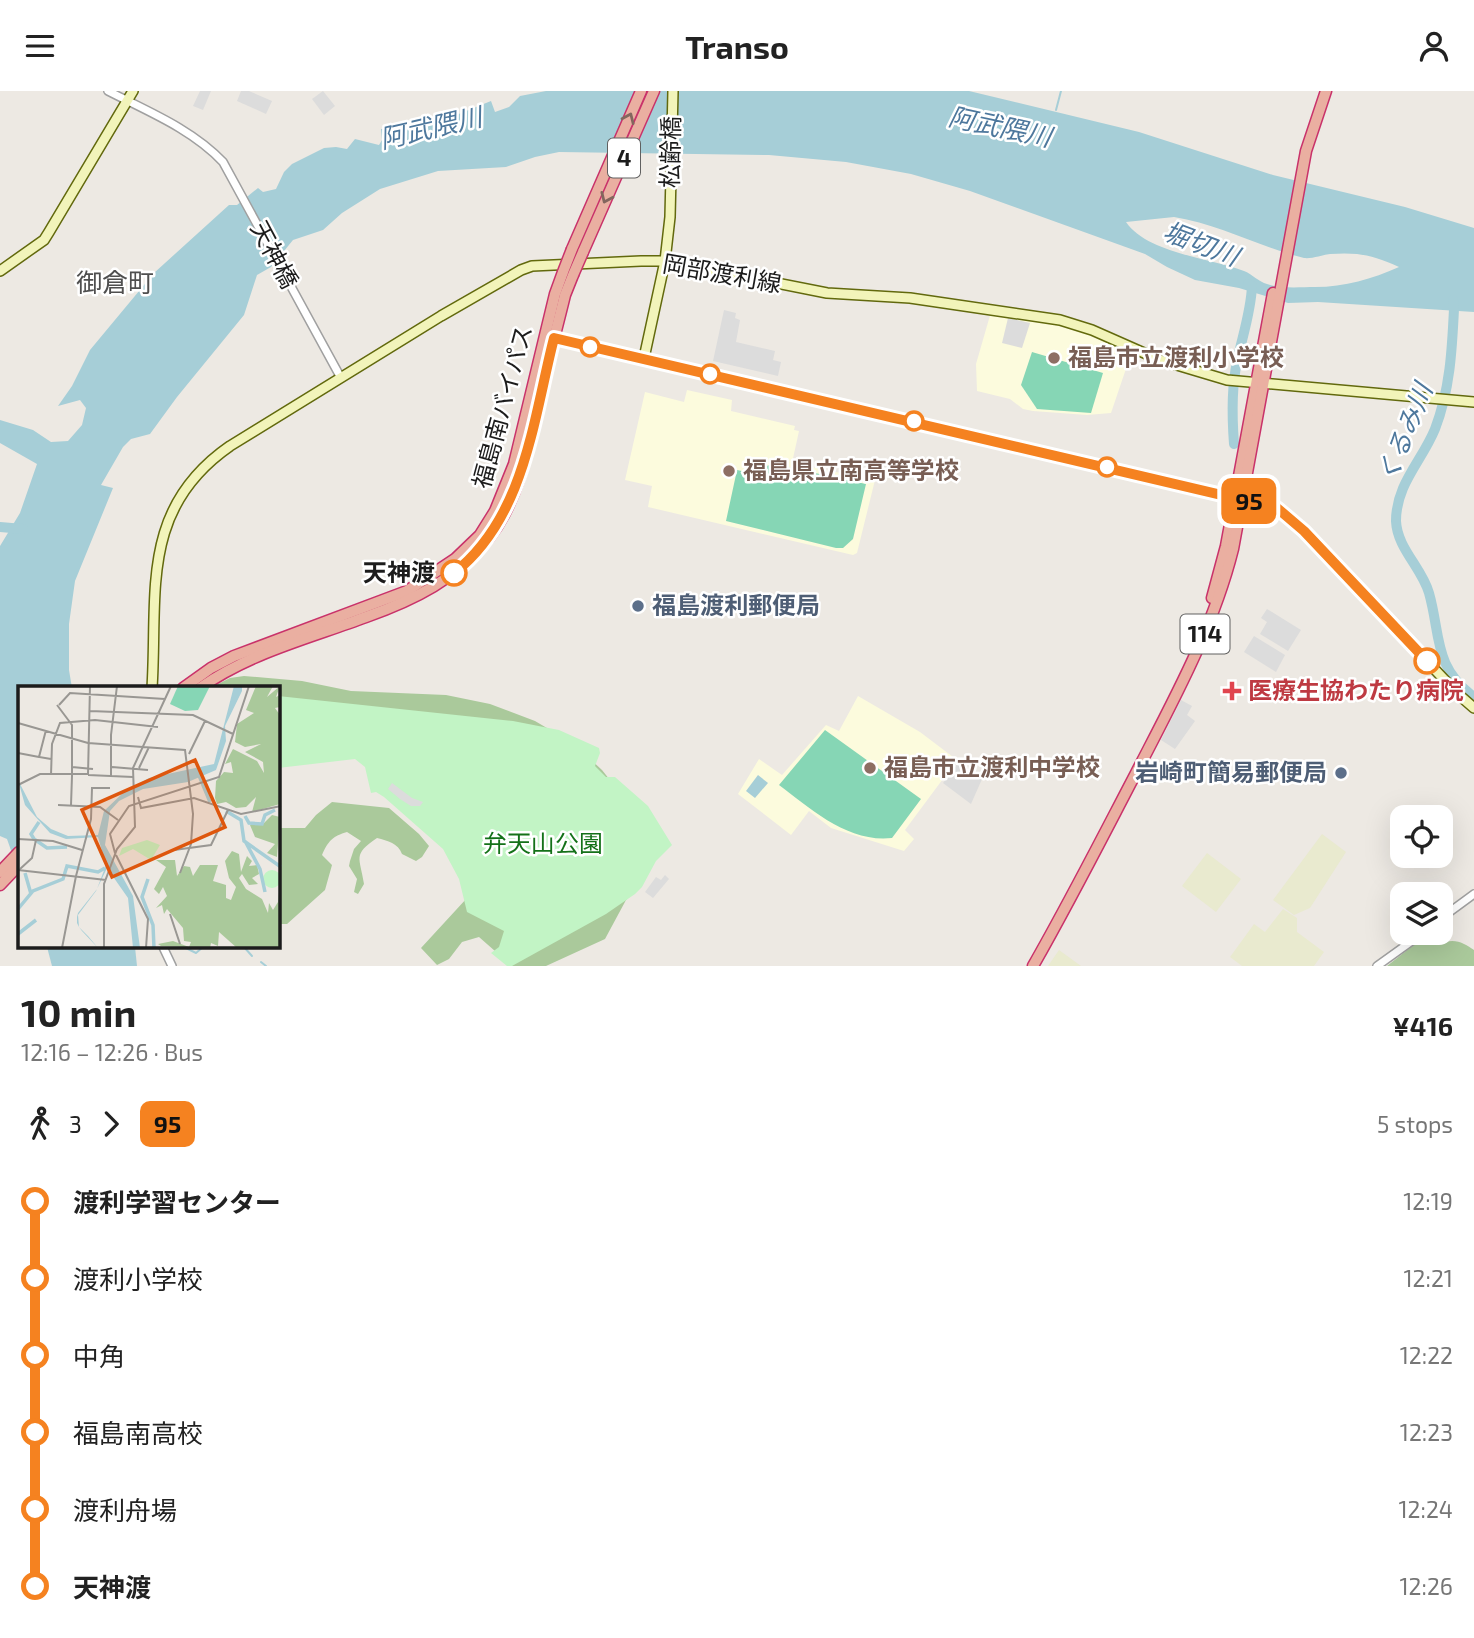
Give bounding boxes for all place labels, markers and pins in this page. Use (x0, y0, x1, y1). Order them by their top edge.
unlabelled marker (580, 337, 600, 357)
place label: 福島市立渡利小学校 (1068, 342, 1284, 371)
marker: 福島市立渡利小学校 (1046, 350, 1062, 366)
unlabelled marker (700, 364, 720, 384)
unlabelled marker (904, 411, 924, 431)
place label: 福島県立南高等学校 (743, 455, 959, 484)
unlabelled marker (1097, 457, 1117, 477)
marker: 福島県立南高等学校 (721, 463, 737, 479)
place label: 天神渡 (363, 557, 435, 586)
marker: 天神渡 (441, 560, 467, 586)
place label: 福島渡利郵便局 (652, 590, 820, 619)
marker: 福島渡利郵便局 (630, 598, 646, 614)
unlabelled marker (1414, 648, 1440, 674)
place label: 医療生協わたり病院 (1248, 675, 1464, 704)
marker: 医療生協わたり病院 (1222, 681, 1242, 701)
place label: 福島市立渡利中学校 (884, 752, 1100, 781)
place label: 岩崎町簡易郵便局 (1135, 757, 1327, 786)
marker: 福島市立渡利中学校 (862, 760, 878, 776)
marker: 岩崎町簡易郵便局 (1333, 765, 1349, 781)

